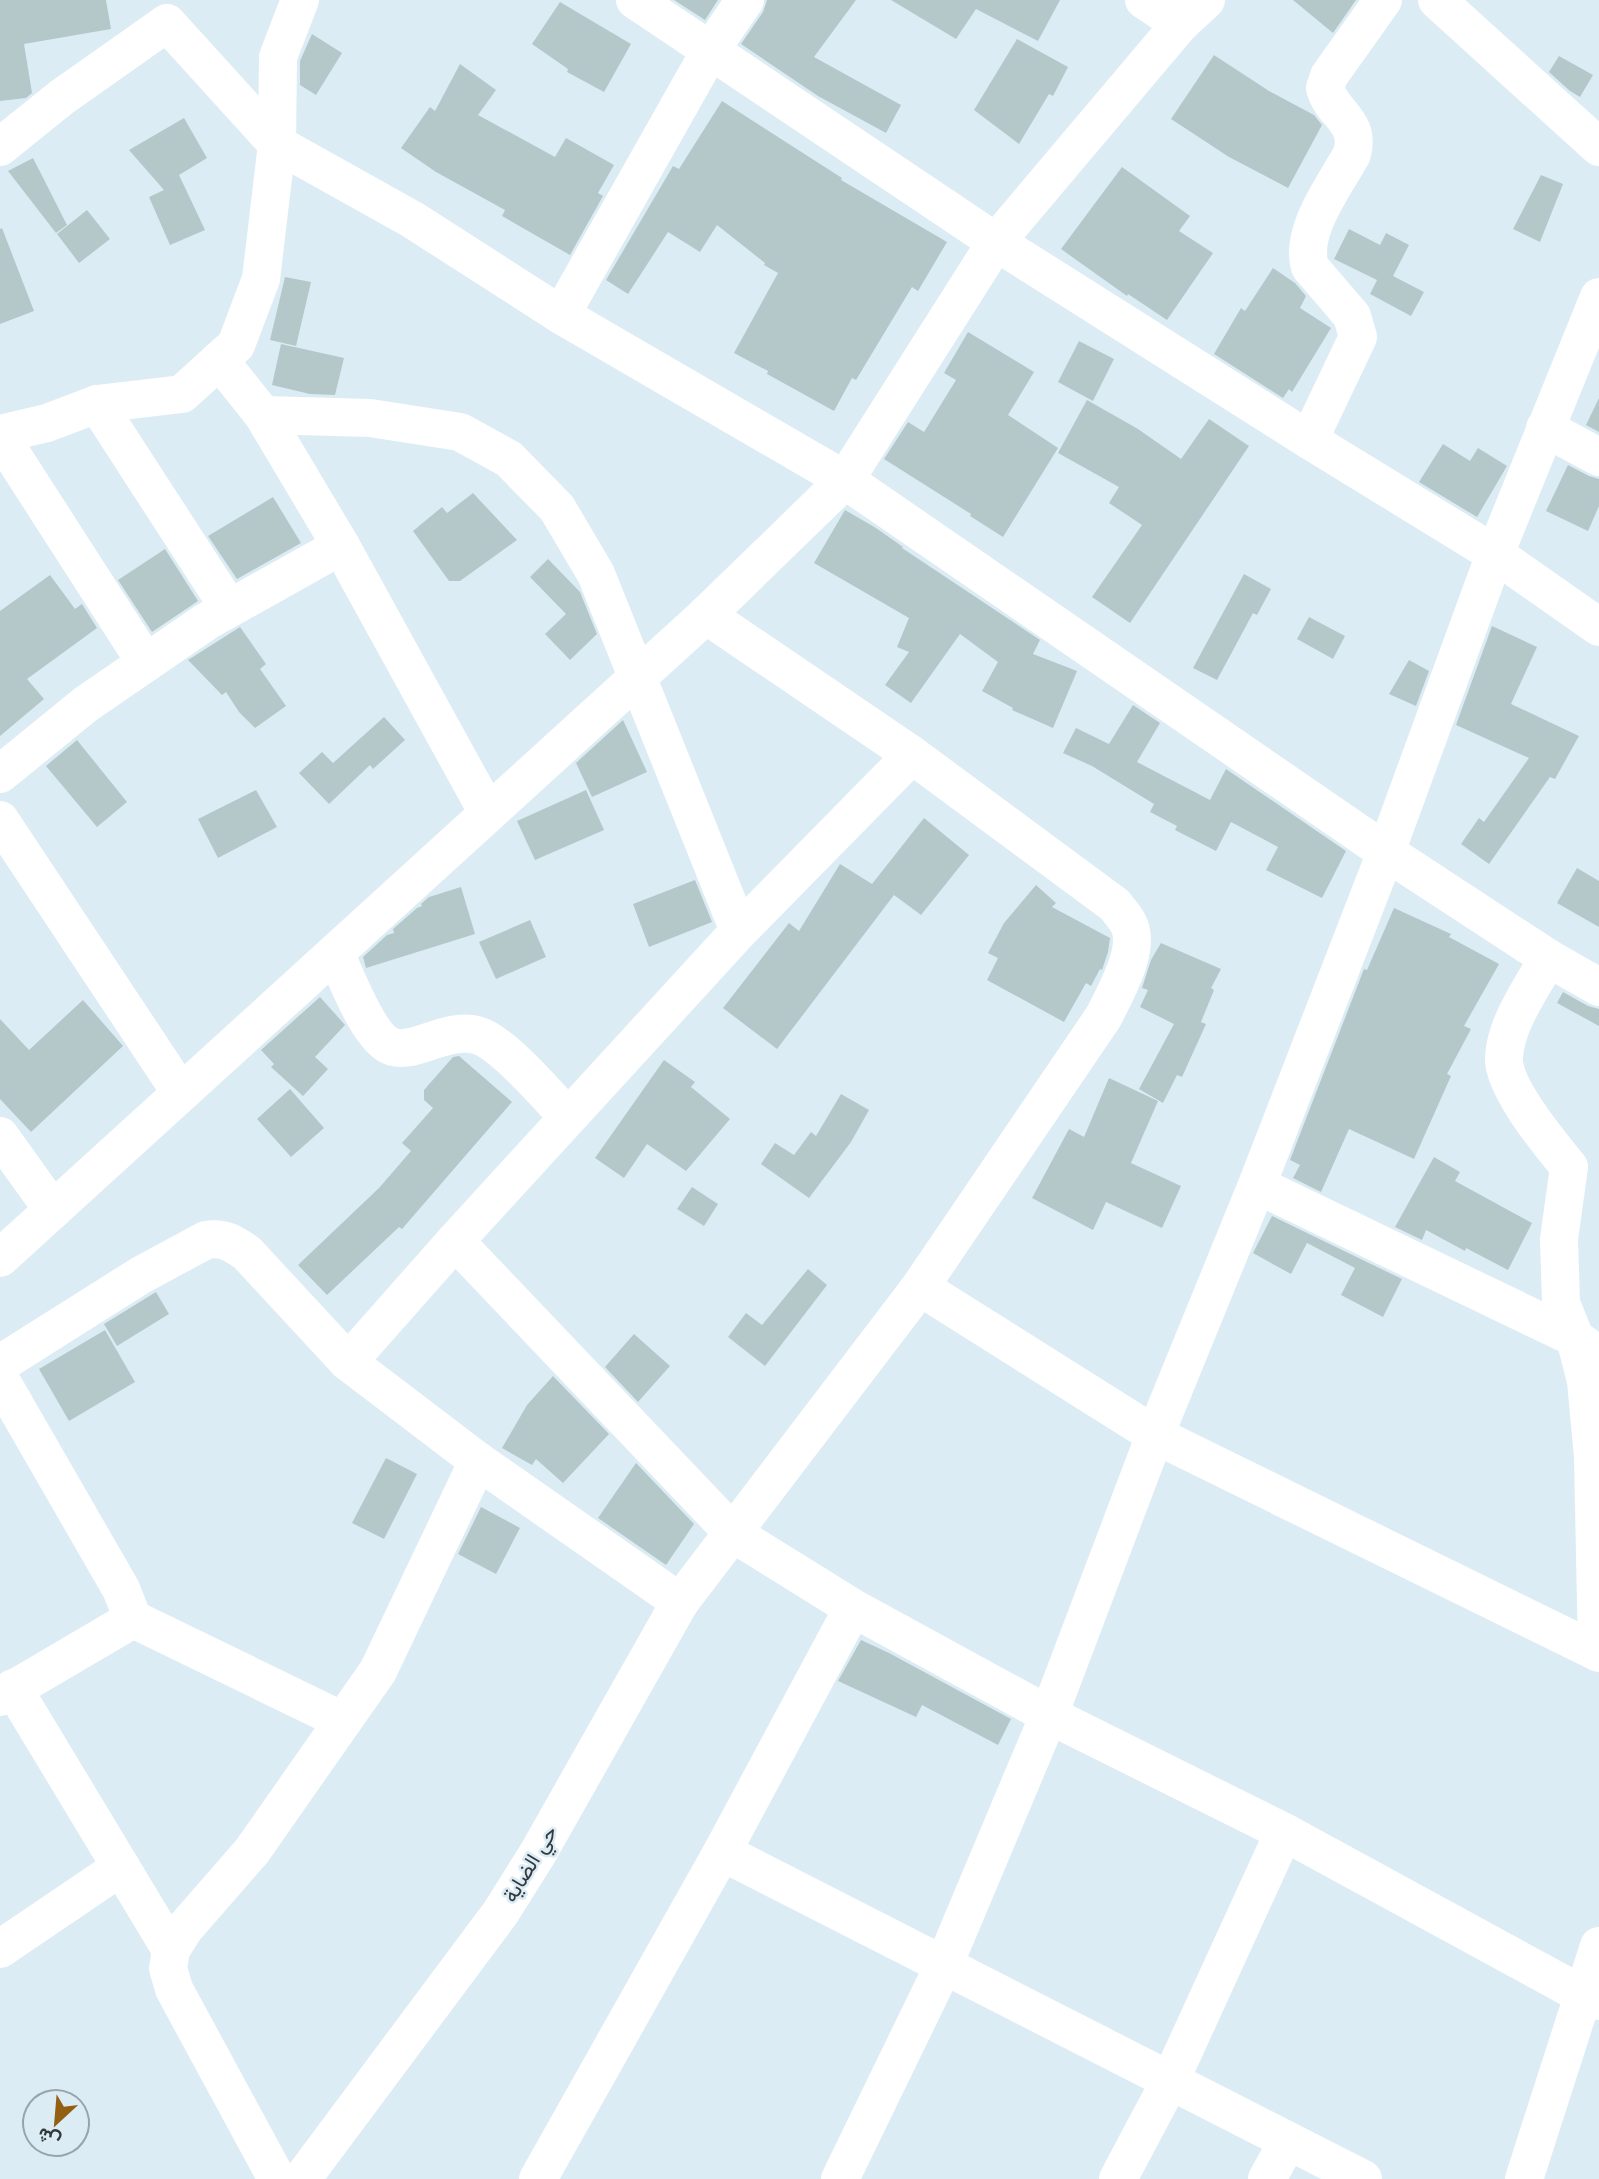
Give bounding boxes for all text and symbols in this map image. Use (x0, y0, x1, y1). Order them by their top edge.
street label: حي الضاية (497, 1821, 566, 1909)
north arrow (21, 2088, 91, 2158)
text: ش (33, 2122, 64, 2153)

